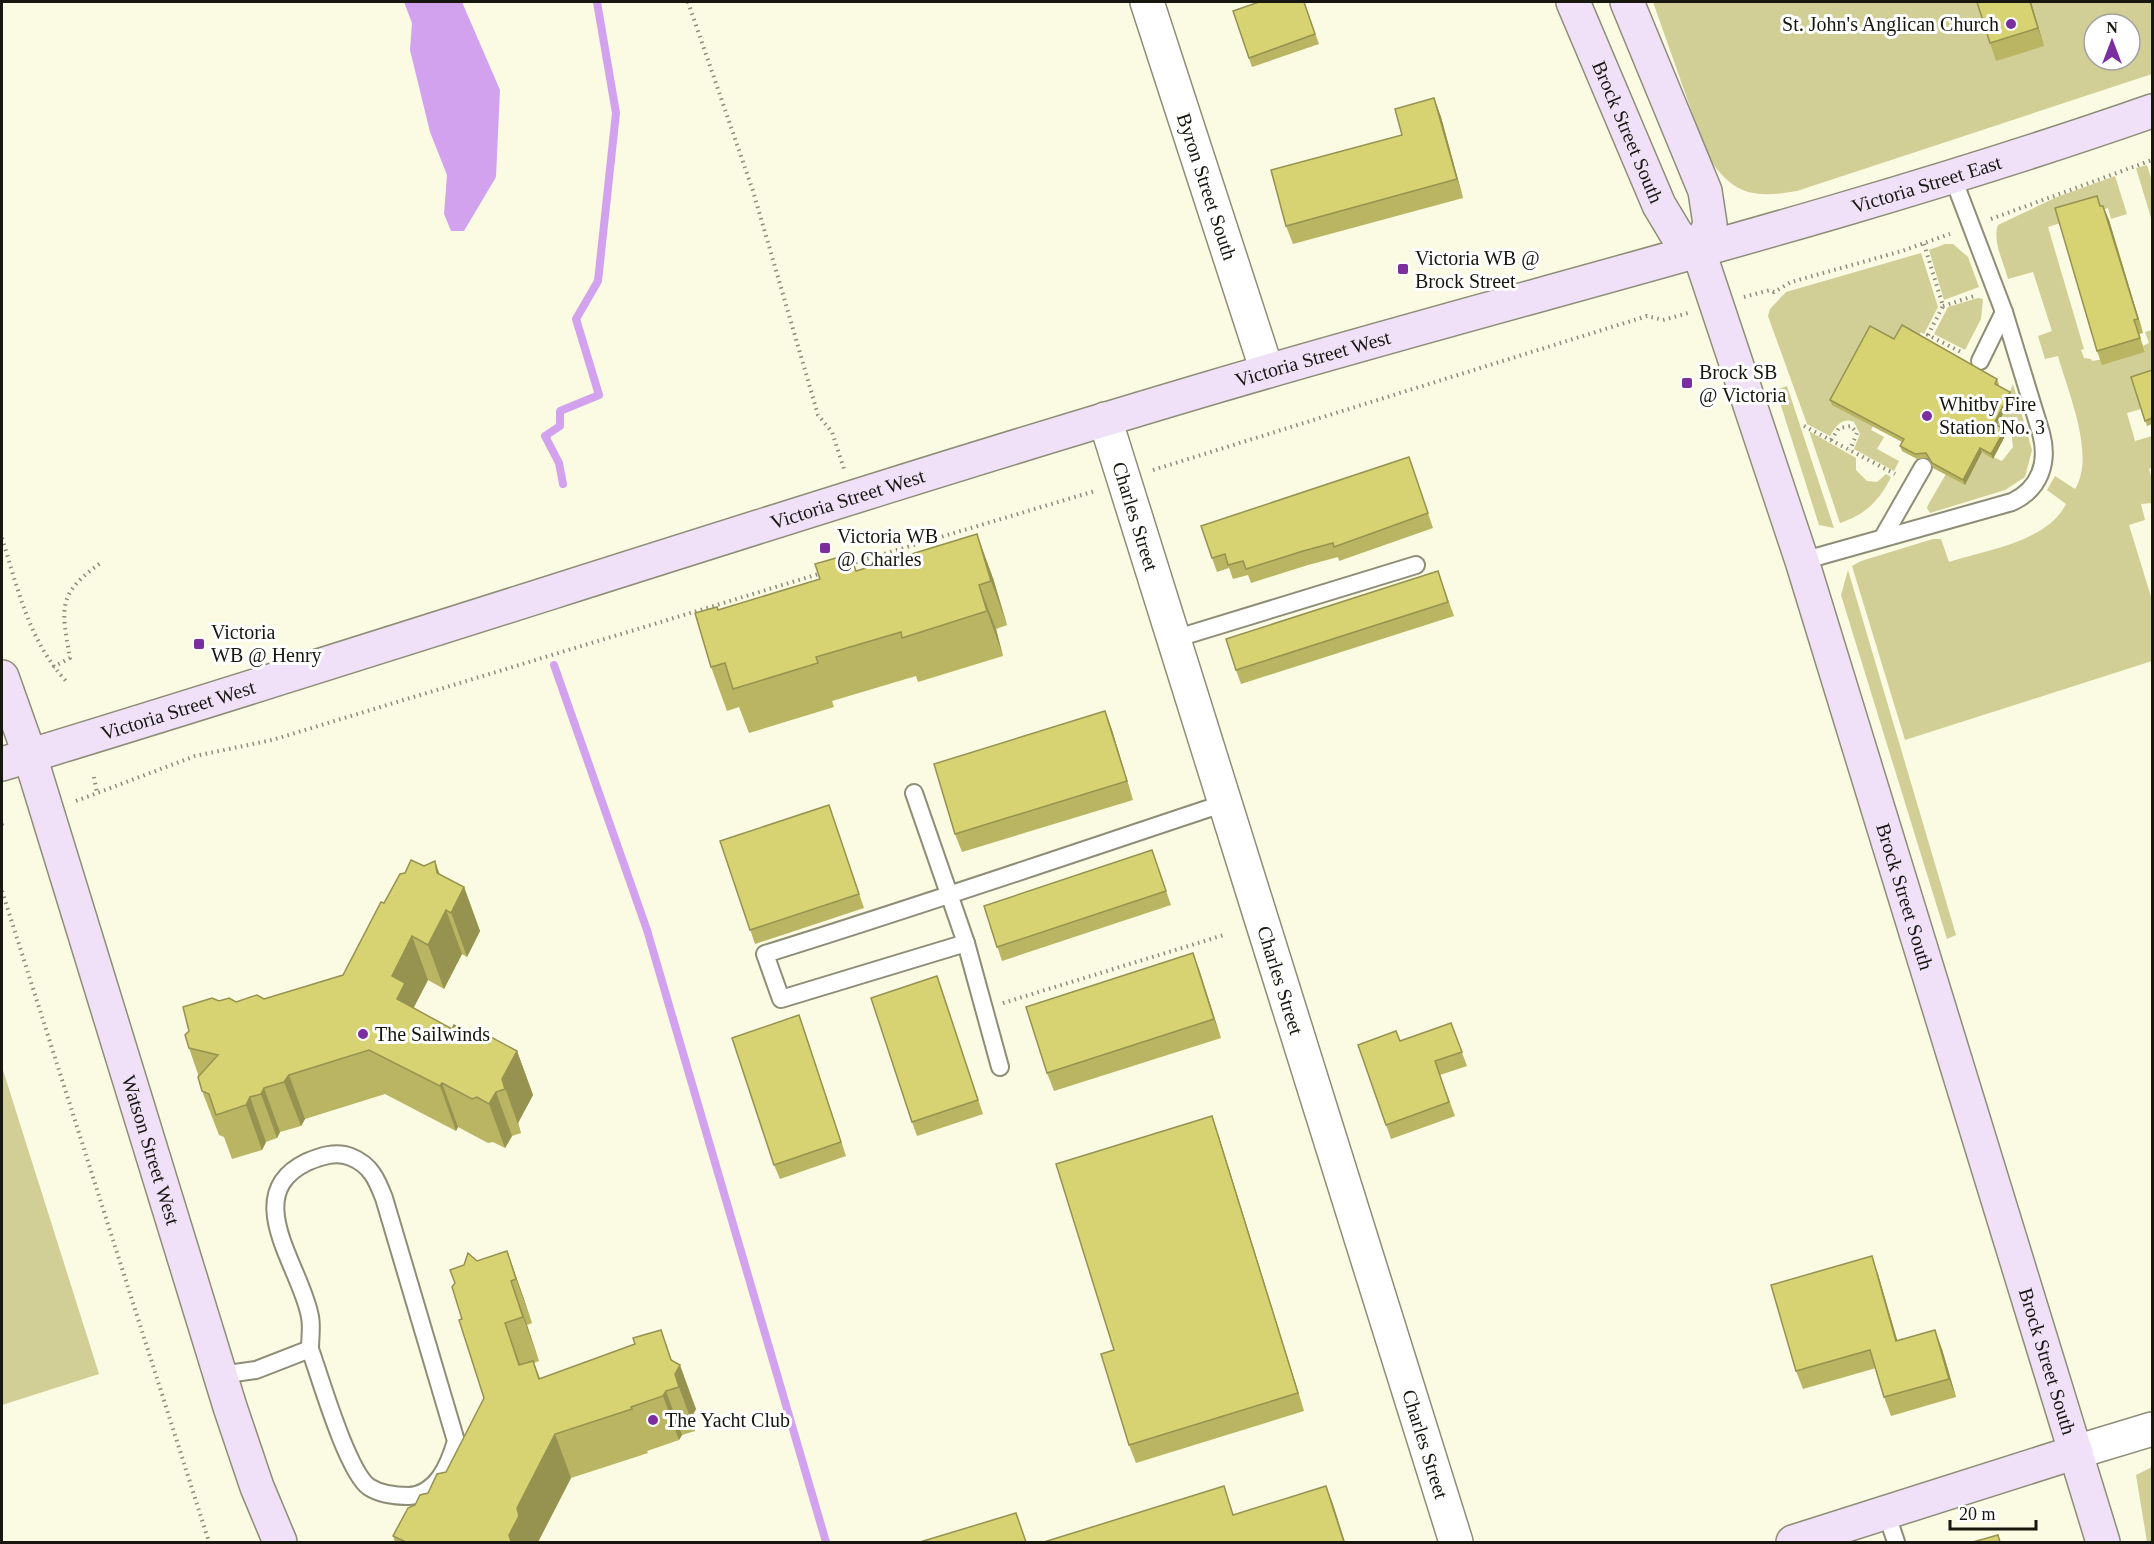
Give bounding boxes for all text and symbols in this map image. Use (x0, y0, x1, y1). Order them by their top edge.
north arrow (2082, 12, 2142, 72)
place label: St. John's Anglican Church (1782, 13, 1999, 36)
marker: St. John's Anglican Church (2004, 17, 2018, 31)
text: N (2106, 19, 2118, 36)
street label: Brock Street South (1588, 57, 1668, 206)
street label: Byron Street South (1173, 110, 1241, 263)
street label: Victoria Street East (1849, 151, 2004, 217)
place label: Victoria WB @ Brock Street (1415, 247, 1540, 292)
marker: Victoria WB @ Brock Street (1396, 262, 1410, 276)
street label: Victoria Street West (1233, 326, 1393, 391)
place label: Brock SB @ Victoria (1699, 361, 1787, 407)
marker: Brock SB @ Victoria (1680, 376, 1694, 390)
place label: Whitby Fire Station No. 3 (1939, 393, 2045, 438)
marker: Whitby Fire Station No. 3 (1920, 409, 1934, 423)
street label: Charles Street (1108, 459, 1163, 574)
street label: Victoria Street West (768, 464, 928, 533)
place label: Victoria WB @ Charles (837, 525, 938, 571)
marker: Victoria WB @ Charles (818, 541, 832, 555)
place label: Victoria WB @ Henry (211, 621, 322, 667)
marker: Victoria WB @ Henry (192, 637, 206, 651)
street label: Victoria Street West (98, 676, 258, 744)
street label: Brock Street South (1872, 821, 1938, 973)
street label: Charles Street (1253, 923, 1308, 1038)
place label: The Sailwinds (375, 1023, 490, 1045)
marker: The Sailwinds (356, 1027, 370, 1041)
street label: Watson Street West (118, 1073, 185, 1228)
street label: Brock Street South (2015, 1285, 2080, 1437)
street label: Charles Street (1398, 1387, 1453, 1502)
place label: The Yacht Club (665, 1409, 790, 1431)
marker: The Yacht Club (646, 1413, 660, 1427)
scale bar (1950, 1493, 2036, 1531)
text: 20 m (1959, 1504, 1996, 1524)

